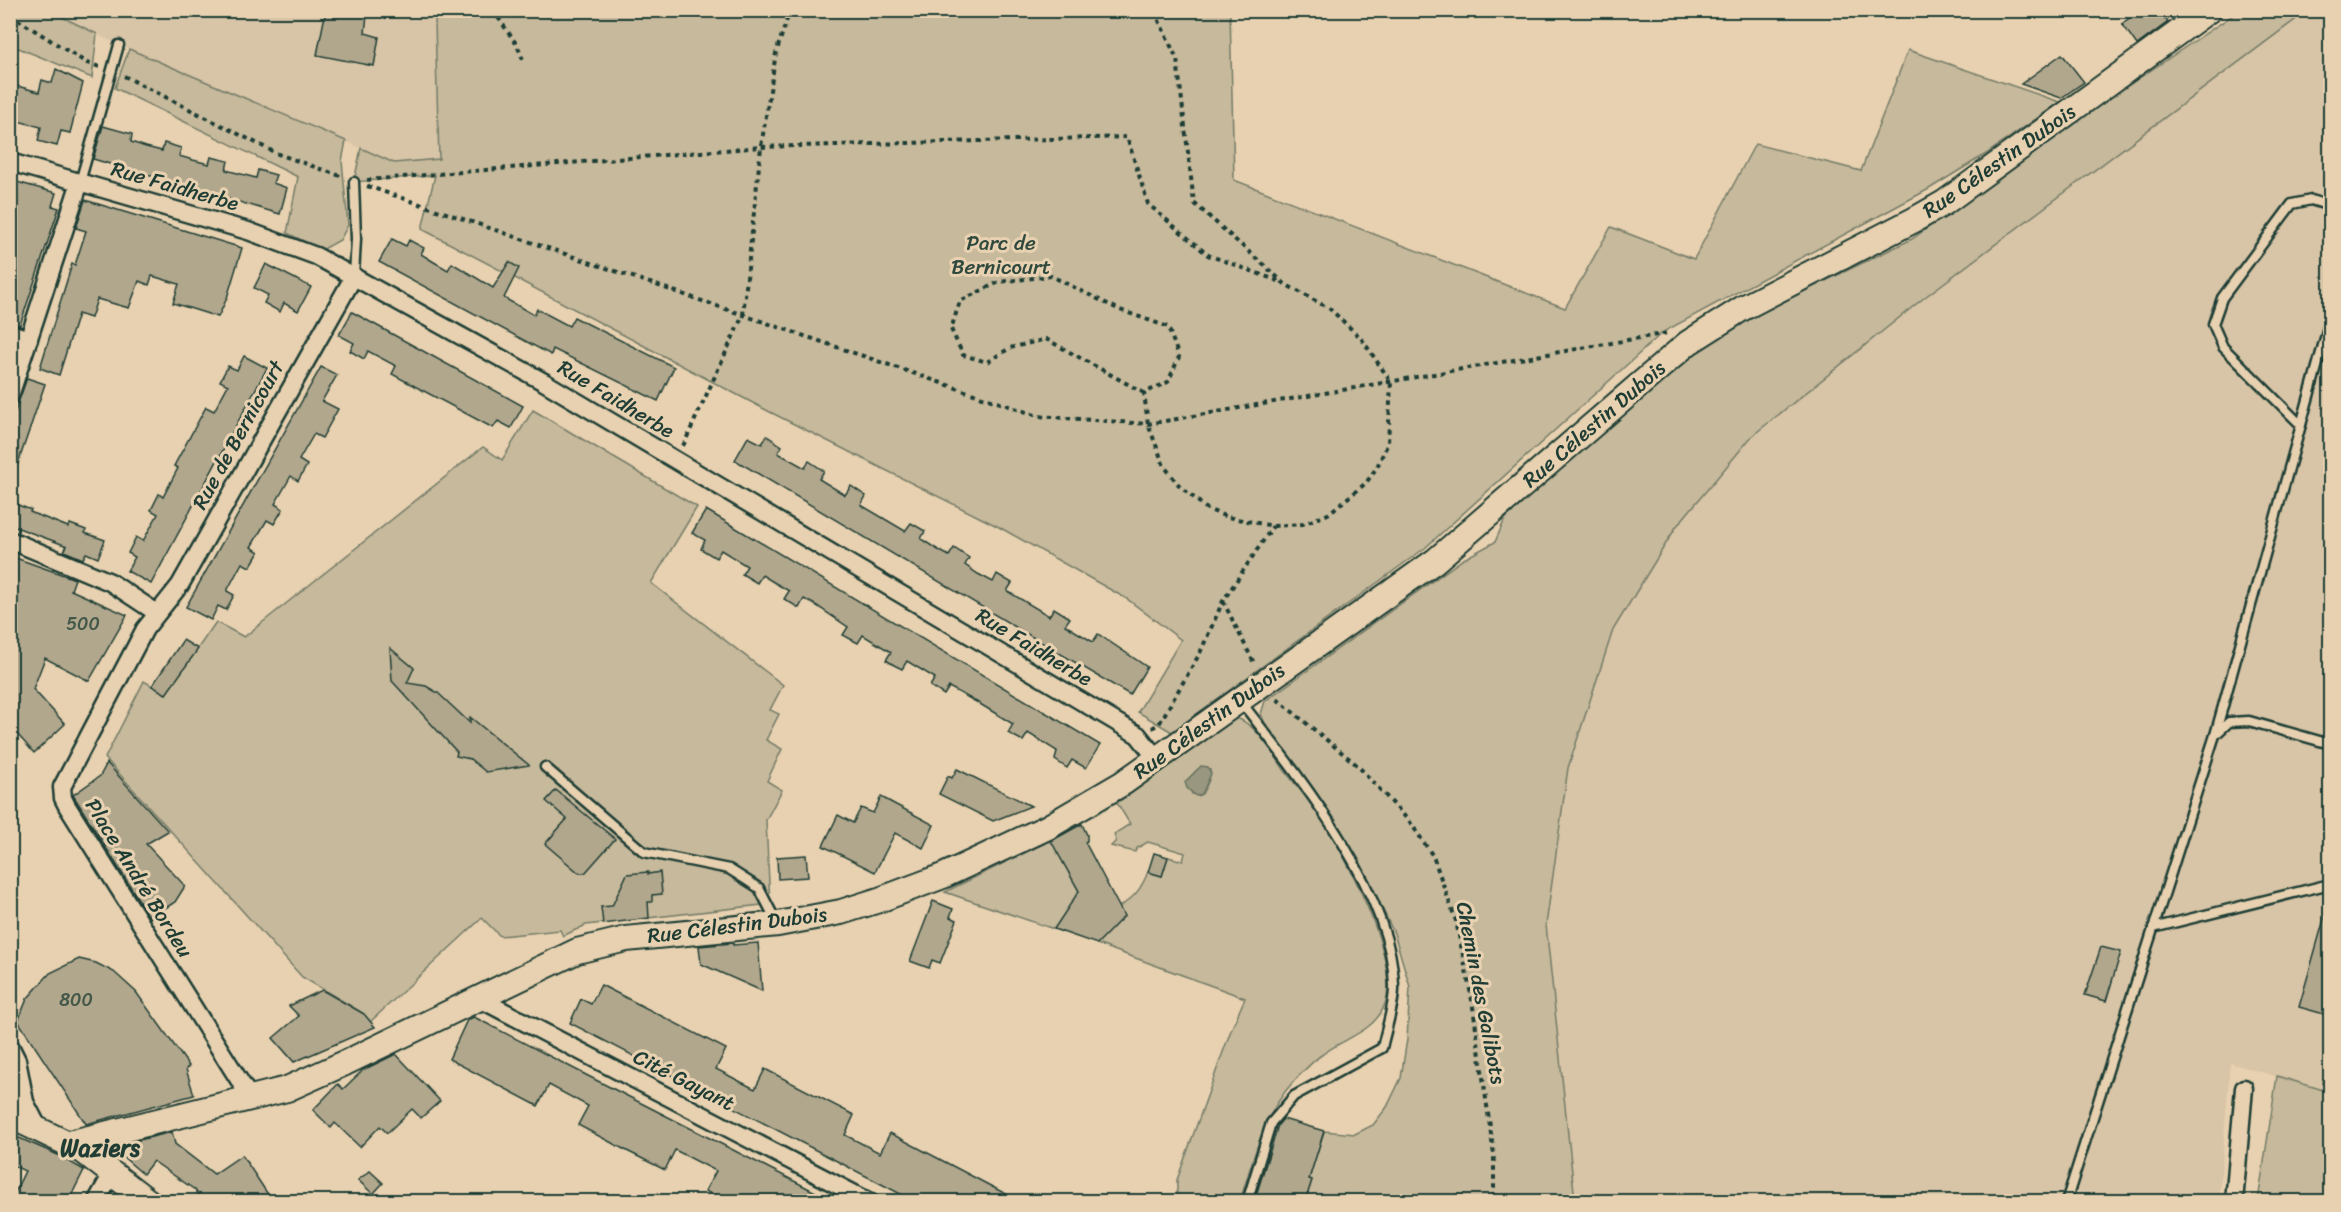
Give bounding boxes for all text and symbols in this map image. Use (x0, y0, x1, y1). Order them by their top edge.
street label: Rue Célestin Dubois (1914, 93, 2084, 228)
street label: Rue Faidherbe (107, 150, 243, 222)
park label: Parc de Bernicourt (951, 224, 1051, 286)
street label: Rue Faidherbe (550, 349, 682, 449)
street label: Rue Célestin Dubois (1513, 350, 1675, 498)
street label: Rue de Bernicourt (181, 352, 296, 517)
street label: Rue Faidherbe (968, 597, 1100, 697)
house number: 500 (66, 608, 100, 640)
street label: Rue Célestin Dubois (1125, 652, 1294, 790)
street label: Place André Bordeu (74, 790, 204, 966)
street label: Rue Célestin Dubois (645, 895, 829, 955)
street label: Chemin des Galibots (1445, 899, 1517, 1088)
house number: 800 (59, 984, 93, 1016)
street label: Cité Gayant (626, 1038, 742, 1122)
district label: Waziers (60, 1127, 141, 1169)

